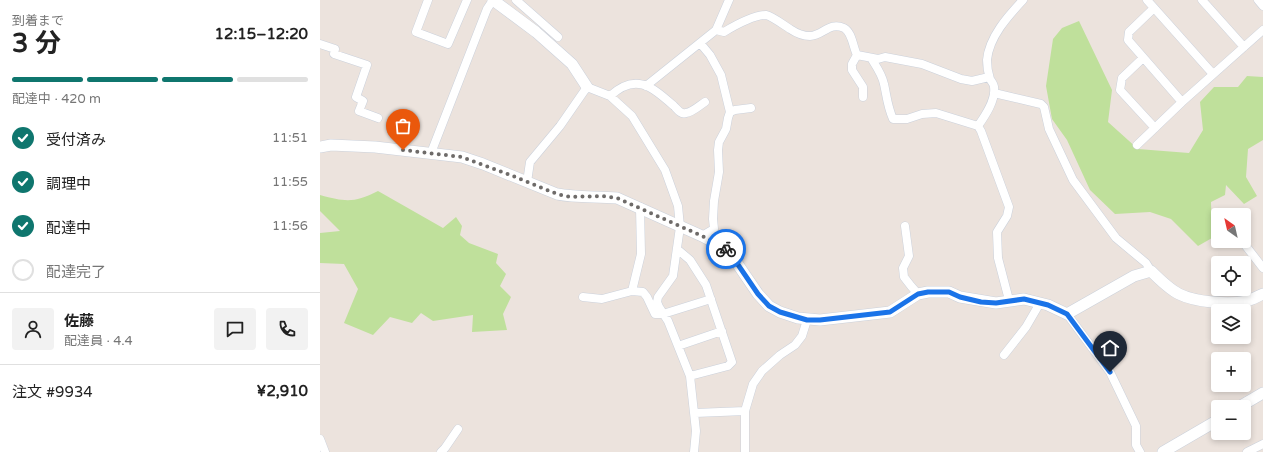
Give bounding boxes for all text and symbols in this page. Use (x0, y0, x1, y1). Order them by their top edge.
text: 到着まで (12, 13, 64, 29)
text: 12:15–12:20 (215, 25, 308, 43)
text: 3 分 (12, 28, 61, 59)
text: 配達中 · 420 m (12, 91, 101, 107)
pin (386, 109, 420, 150)
icon: bag (392, 115, 414, 137)
icon: check (12, 127, 34, 149)
text: 11:51 (272, 130, 308, 146)
text: 受付済み (46, 131, 106, 149)
icon: check (12, 171, 34, 193)
text: 11:55 (272, 174, 308, 190)
text: 調理中 (46, 175, 91, 193)
north arrow (1211, 208, 1251, 248)
map controls (1211, 208, 1251, 440)
icon: check (12, 215, 34, 237)
text: 11:56 (272, 218, 308, 234)
text: 配達中 (46, 219, 91, 237)
courier (706, 229, 746, 269)
icon: bike (715, 238, 737, 260)
button: locate (1211, 256, 1251, 296)
text: 配達完了 (46, 263, 106, 281)
button: layers (1211, 304, 1251, 344)
button: person (12, 308, 54, 350)
button: chat (214, 308, 256, 350)
button: phone (266, 308, 308, 350)
text: 佐藤 (64, 312, 94, 330)
pin (1093, 331, 1127, 372)
text: 配達員 · 4.4 (64, 333, 133, 349)
icon: home (1099, 337, 1121, 359)
button: + (1211, 352, 1251, 392)
text: ¥2,910 (257, 382, 308, 400)
text: 注文 #9934 (12, 383, 93, 401)
button: − (1211, 400, 1251, 440)

